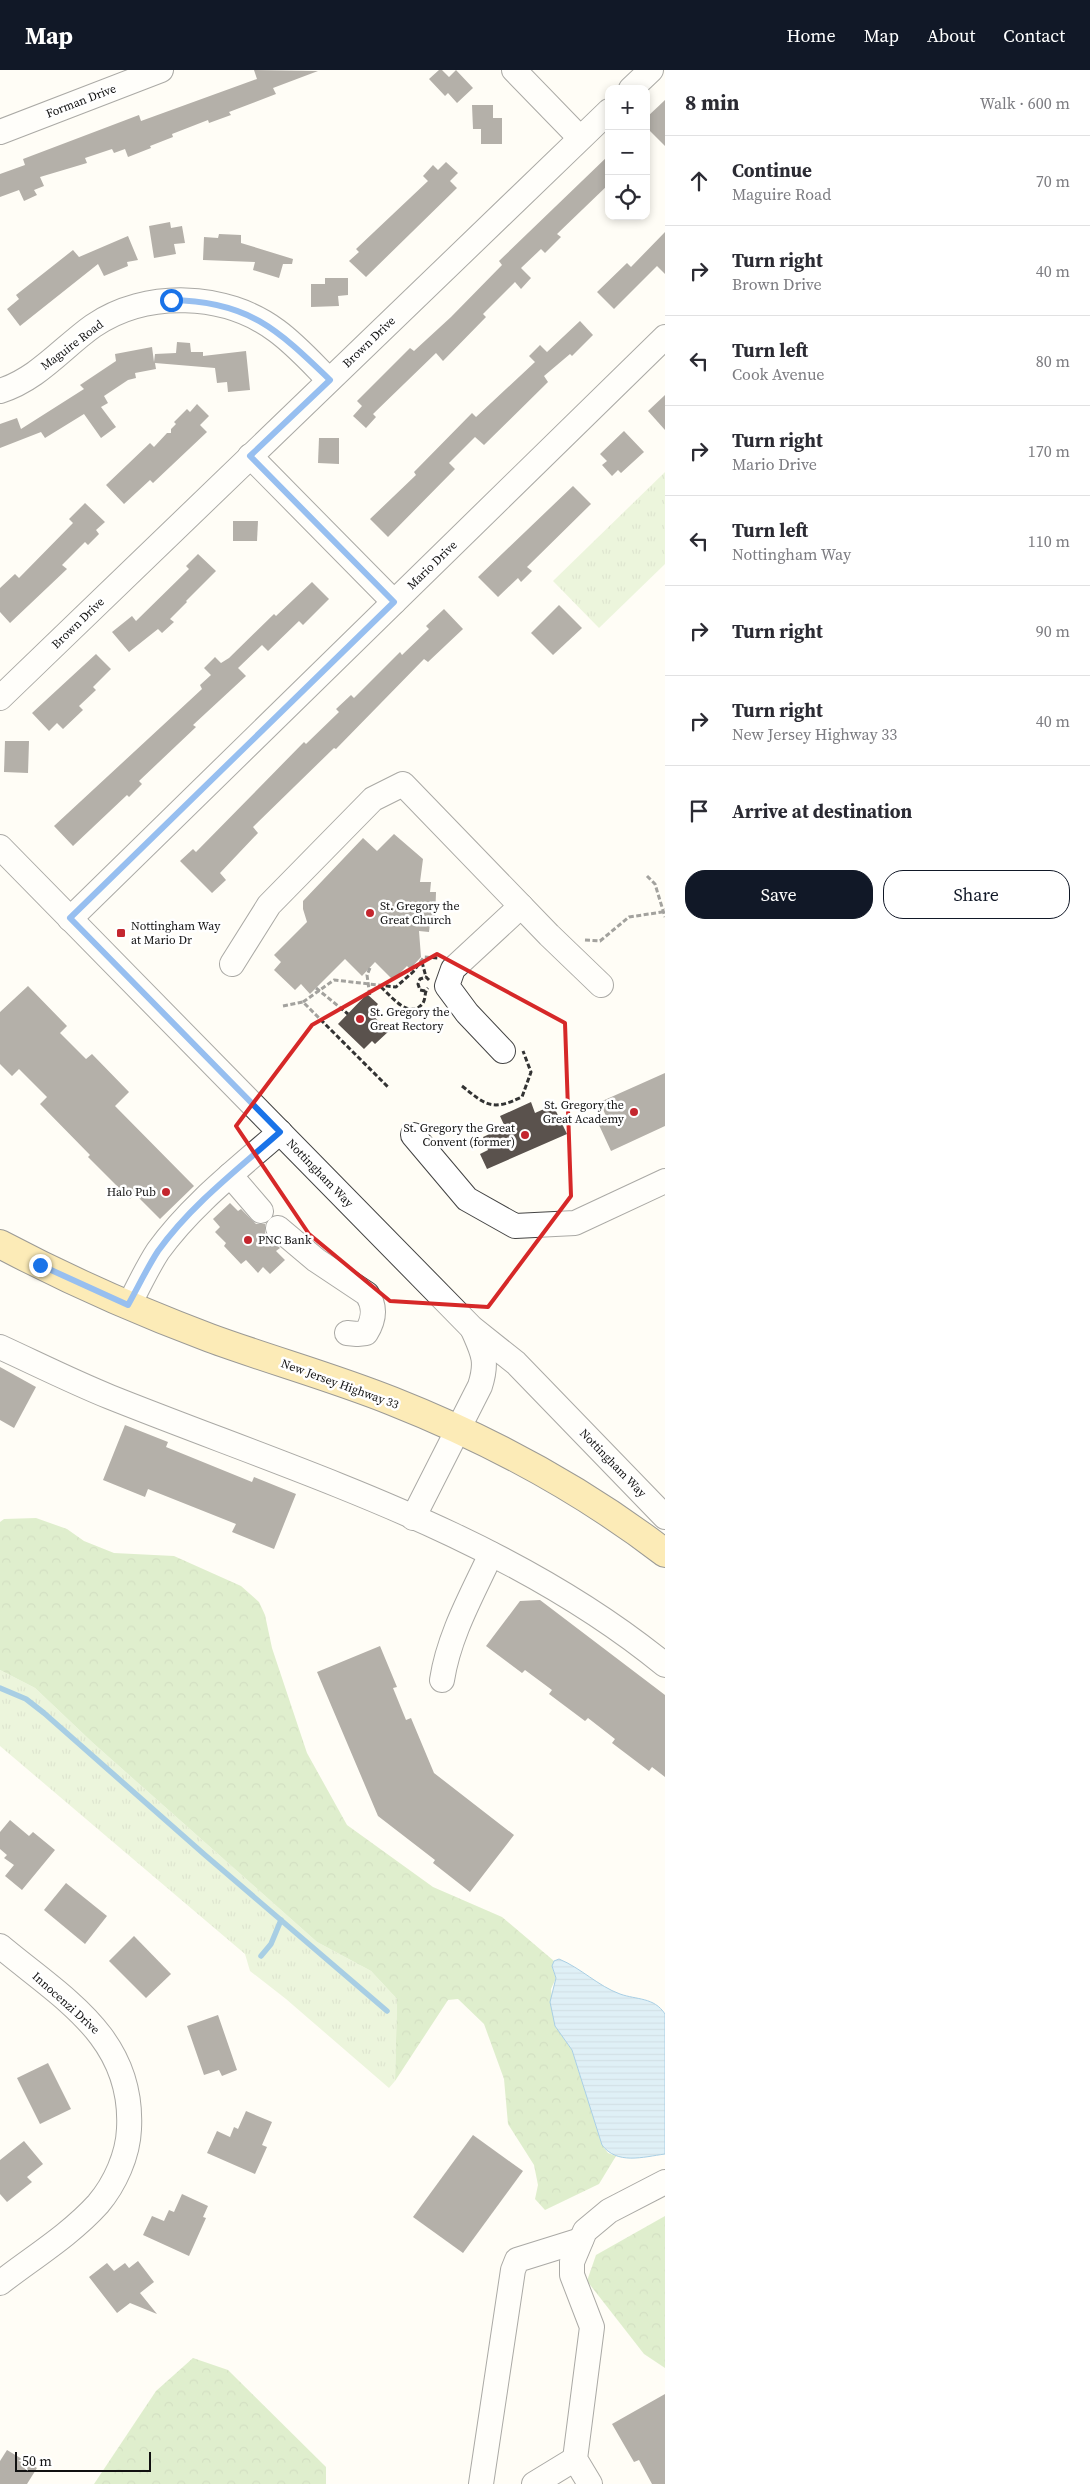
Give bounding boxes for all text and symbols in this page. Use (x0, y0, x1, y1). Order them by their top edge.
text: Map (25, 19, 73, 52)
text: Home (787, 23, 836, 48)
text: Map (864, 23, 899, 48)
text: About (927, 23, 975, 48)
text: Contact (1003, 23, 1065, 48)
street label: Forman Drive (44, 80, 118, 122)
map controls (605, 85, 650, 220)
button: + (605, 85, 650, 130)
text: 8 min (685, 88, 740, 117)
text: Walk · 600 m (980, 92, 1070, 114)
button: − (605, 130, 650, 175)
text: Continue (732, 157, 812, 183)
icon: ahead (685, 167, 713, 195)
text: 70 m (1036, 170, 1070, 192)
button: locate (605, 175, 650, 220)
text: Maguire Road (732, 183, 831, 205)
text: Turn right (732, 247, 823, 273)
icon: right (685, 257, 713, 285)
text: 40 m (1036, 260, 1070, 282)
text: Brown Drive (732, 273, 822, 295)
route start (160, 289, 183, 312)
street label: Brown Drive (339, 313, 399, 371)
street label: Maguire Road (37, 316, 107, 374)
text: Turn left (732, 337, 808, 363)
icon: left (685, 347, 713, 375)
text: 80 m (1036, 350, 1070, 372)
text: Cook Avenue (732, 363, 825, 385)
text: Turn right (732, 427, 823, 453)
icon: right (685, 437, 713, 465)
text: 170 m (1028, 440, 1070, 462)
text: Mario Drive (732, 453, 817, 475)
text: Turn left (732, 517, 808, 543)
icon: left (685, 527, 713, 555)
text: 110 m (1028, 530, 1070, 552)
street label: Mario Drive (404, 537, 460, 593)
text: Nottingham Way (732, 543, 851, 565)
street label: Brown Drive (48, 594, 108, 652)
icon: right (685, 617, 713, 645)
text: Turn right (732, 618, 823, 644)
text: 90 m (1036, 620, 1070, 642)
text: Turn right (732, 697, 823, 723)
icon: right (685, 707, 713, 735)
text: 40 m (1036, 710, 1070, 732)
text: New Jersey Highway 33 (732, 723, 897, 745)
icon: arrive (685, 797, 713, 825)
text: Arrive at destination (732, 798, 912, 824)
button: Save (685, 870, 873, 919)
button: Share (883, 870, 1070, 919)
place label: St. Gregory the Great Church (380, 898, 460, 928)
marker: St. Gregory the Great Church (364, 907, 376, 919)
place label: Nottingham Way at Mario Dr (131, 918, 221, 948)
marker: Nottingham Way at Mario Dr (115, 927, 127, 939)
place label: St. Gregory the Great Rectory (370, 1004, 450, 1034)
marker: St. Gregory the Great Rectory (354, 1013, 366, 1025)
place label: St. Gregory the Great Academy (543, 1097, 625, 1127)
marker: St. Gregory the Great Academy (628, 1106, 640, 1118)
place label: St. Gregory the Great Convent (former) (403, 1120, 515, 1150)
marker: St. Gregory the Great Convent (former) (519, 1129, 531, 1141)
street label: Nottingham Way (283, 1135, 357, 1211)
place label: Halo Pub (107, 1184, 156, 1200)
marker: Halo Pub (160, 1186, 172, 1198)
place label: PNC Bank (258, 1232, 312, 1248)
marker: PNC Bank (242, 1234, 254, 1246)
route end (29, 1254, 52, 1277)
street label: New Jersey Highway 33 (279, 1355, 401, 1413)
street label: Nottingham Way (576, 1425, 650, 1501)
street label: Innocenzi Drive (29, 1968, 103, 2038)
scale bar (15, 2449, 151, 2472)
text: 50 m (22, 2451, 52, 2471)

